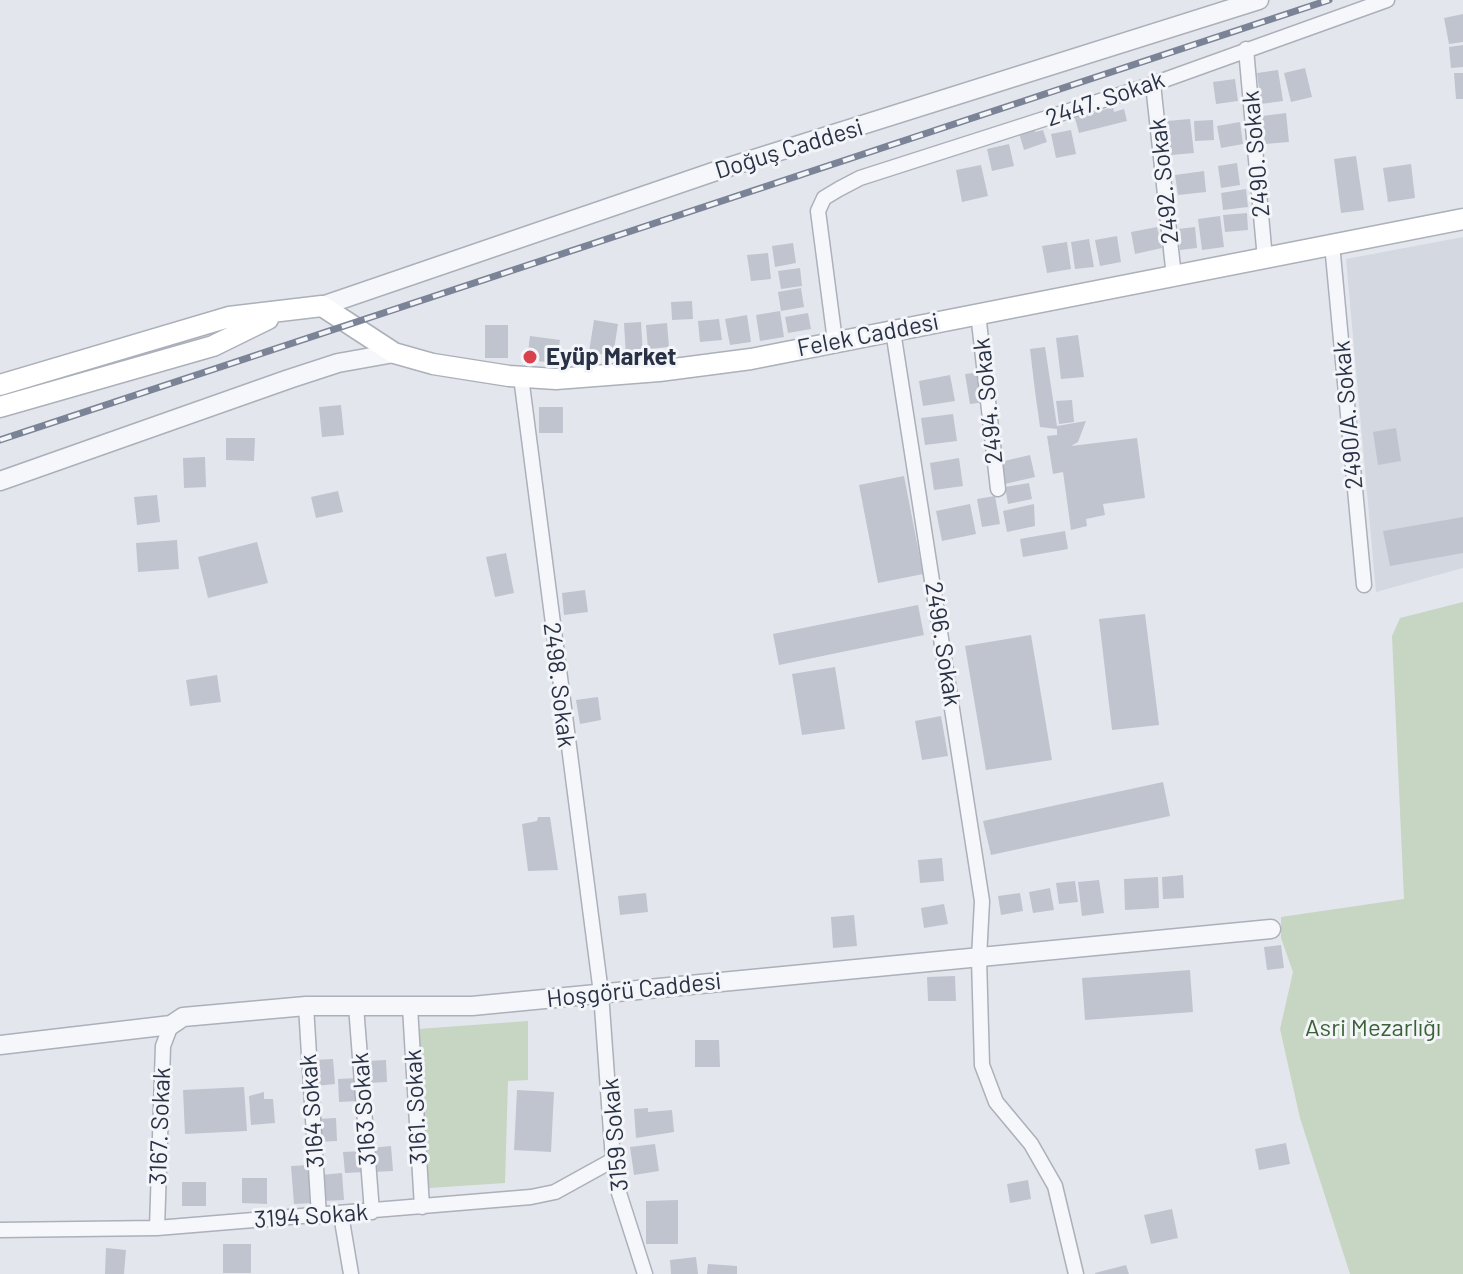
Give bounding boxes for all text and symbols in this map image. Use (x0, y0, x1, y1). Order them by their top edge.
street label: 2447. Sokak (1042, 65, 1168, 133)
street label: 2490. Sokak (1236, 90, 1276, 218)
street label: Doğuş Caddesi (712, 113, 866, 185)
street label: 2492. Sokak (1143, 117, 1185, 245)
street label: Felek Caddesi (795, 307, 941, 363)
street label: 2494. Sokak (967, 337, 1009, 465)
street label: 2490/A. Sokak (1327, 340, 1369, 490)
place label: Eyüp Market (546, 343, 676, 371)
marker: Eyüp Market (521, 348, 539, 366)
street label: 2496. Sokak (919, 580, 967, 708)
street label: 2498. Sokak (537, 621, 581, 749)
street label: Hoşgörü Caddesi (545, 966, 723, 1014)
park label: Asri Mezarlığı (1305, 1014, 1441, 1042)
street label: 3161. Sokak (399, 1049, 433, 1165)
street label: 3163 Sokak (346, 1051, 382, 1167)
street label: 3164 Sokak (294, 1053, 330, 1169)
street label: 3167. Sokak (144, 1067, 176, 1185)
street label: 3159 Sokak (596, 1077, 634, 1193)
street label: 3194 Sokak (253, 1198, 369, 1234)

